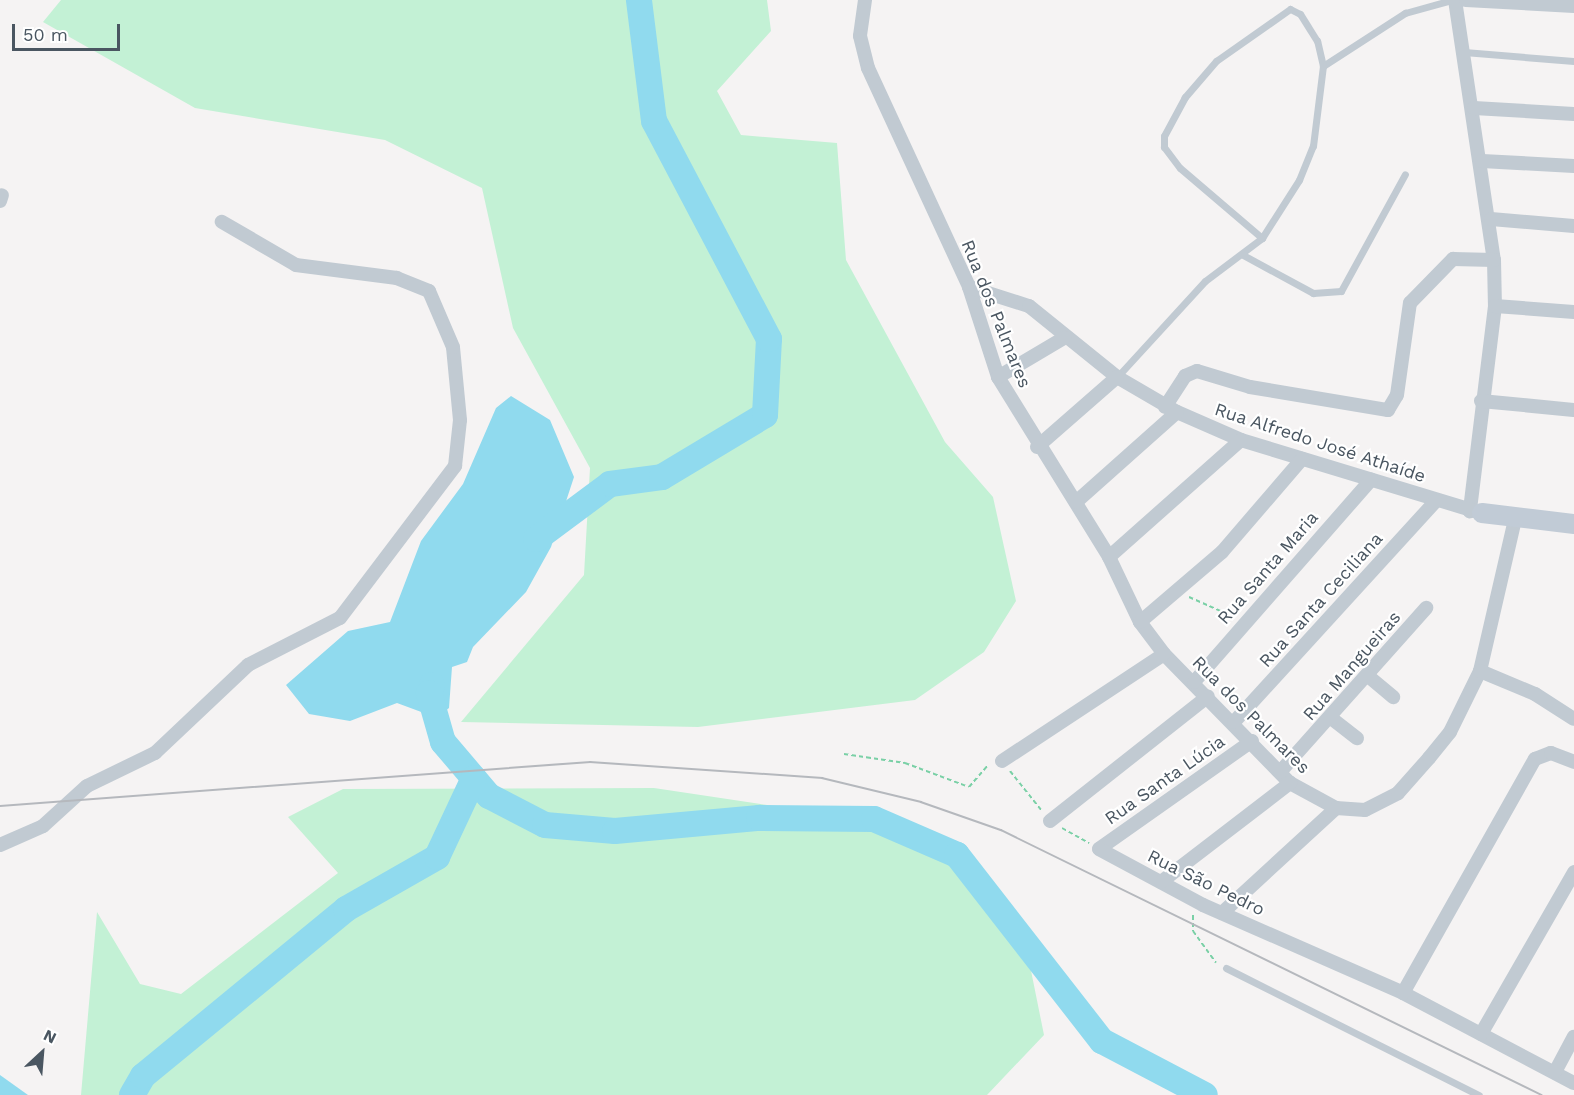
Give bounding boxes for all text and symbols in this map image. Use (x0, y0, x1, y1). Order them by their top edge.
scale bar (15, 12, 123, 50)
text: 50 m (23, 24, 68, 45)
street label: Rua dos Palmares (956, 237, 1036, 391)
street label: Rua Alfredo José Athaíde (1211, 398, 1429, 488)
street label: Rua Santa Maria (1213, 507, 1323, 629)
street label: Rua Santa Ceciliana (1254, 528, 1388, 672)
street label: Rua Mangueiras (1298, 607, 1406, 725)
street label: Rua dos Palmares (1188, 652, 1314, 778)
street label: Rua Santa Lúcia (1100, 730, 1230, 830)
street label: Rua São Pedro (1144, 845, 1268, 921)
north arrow (12, 1023, 72, 1083)
text: N (41, 1025, 60, 1048)

